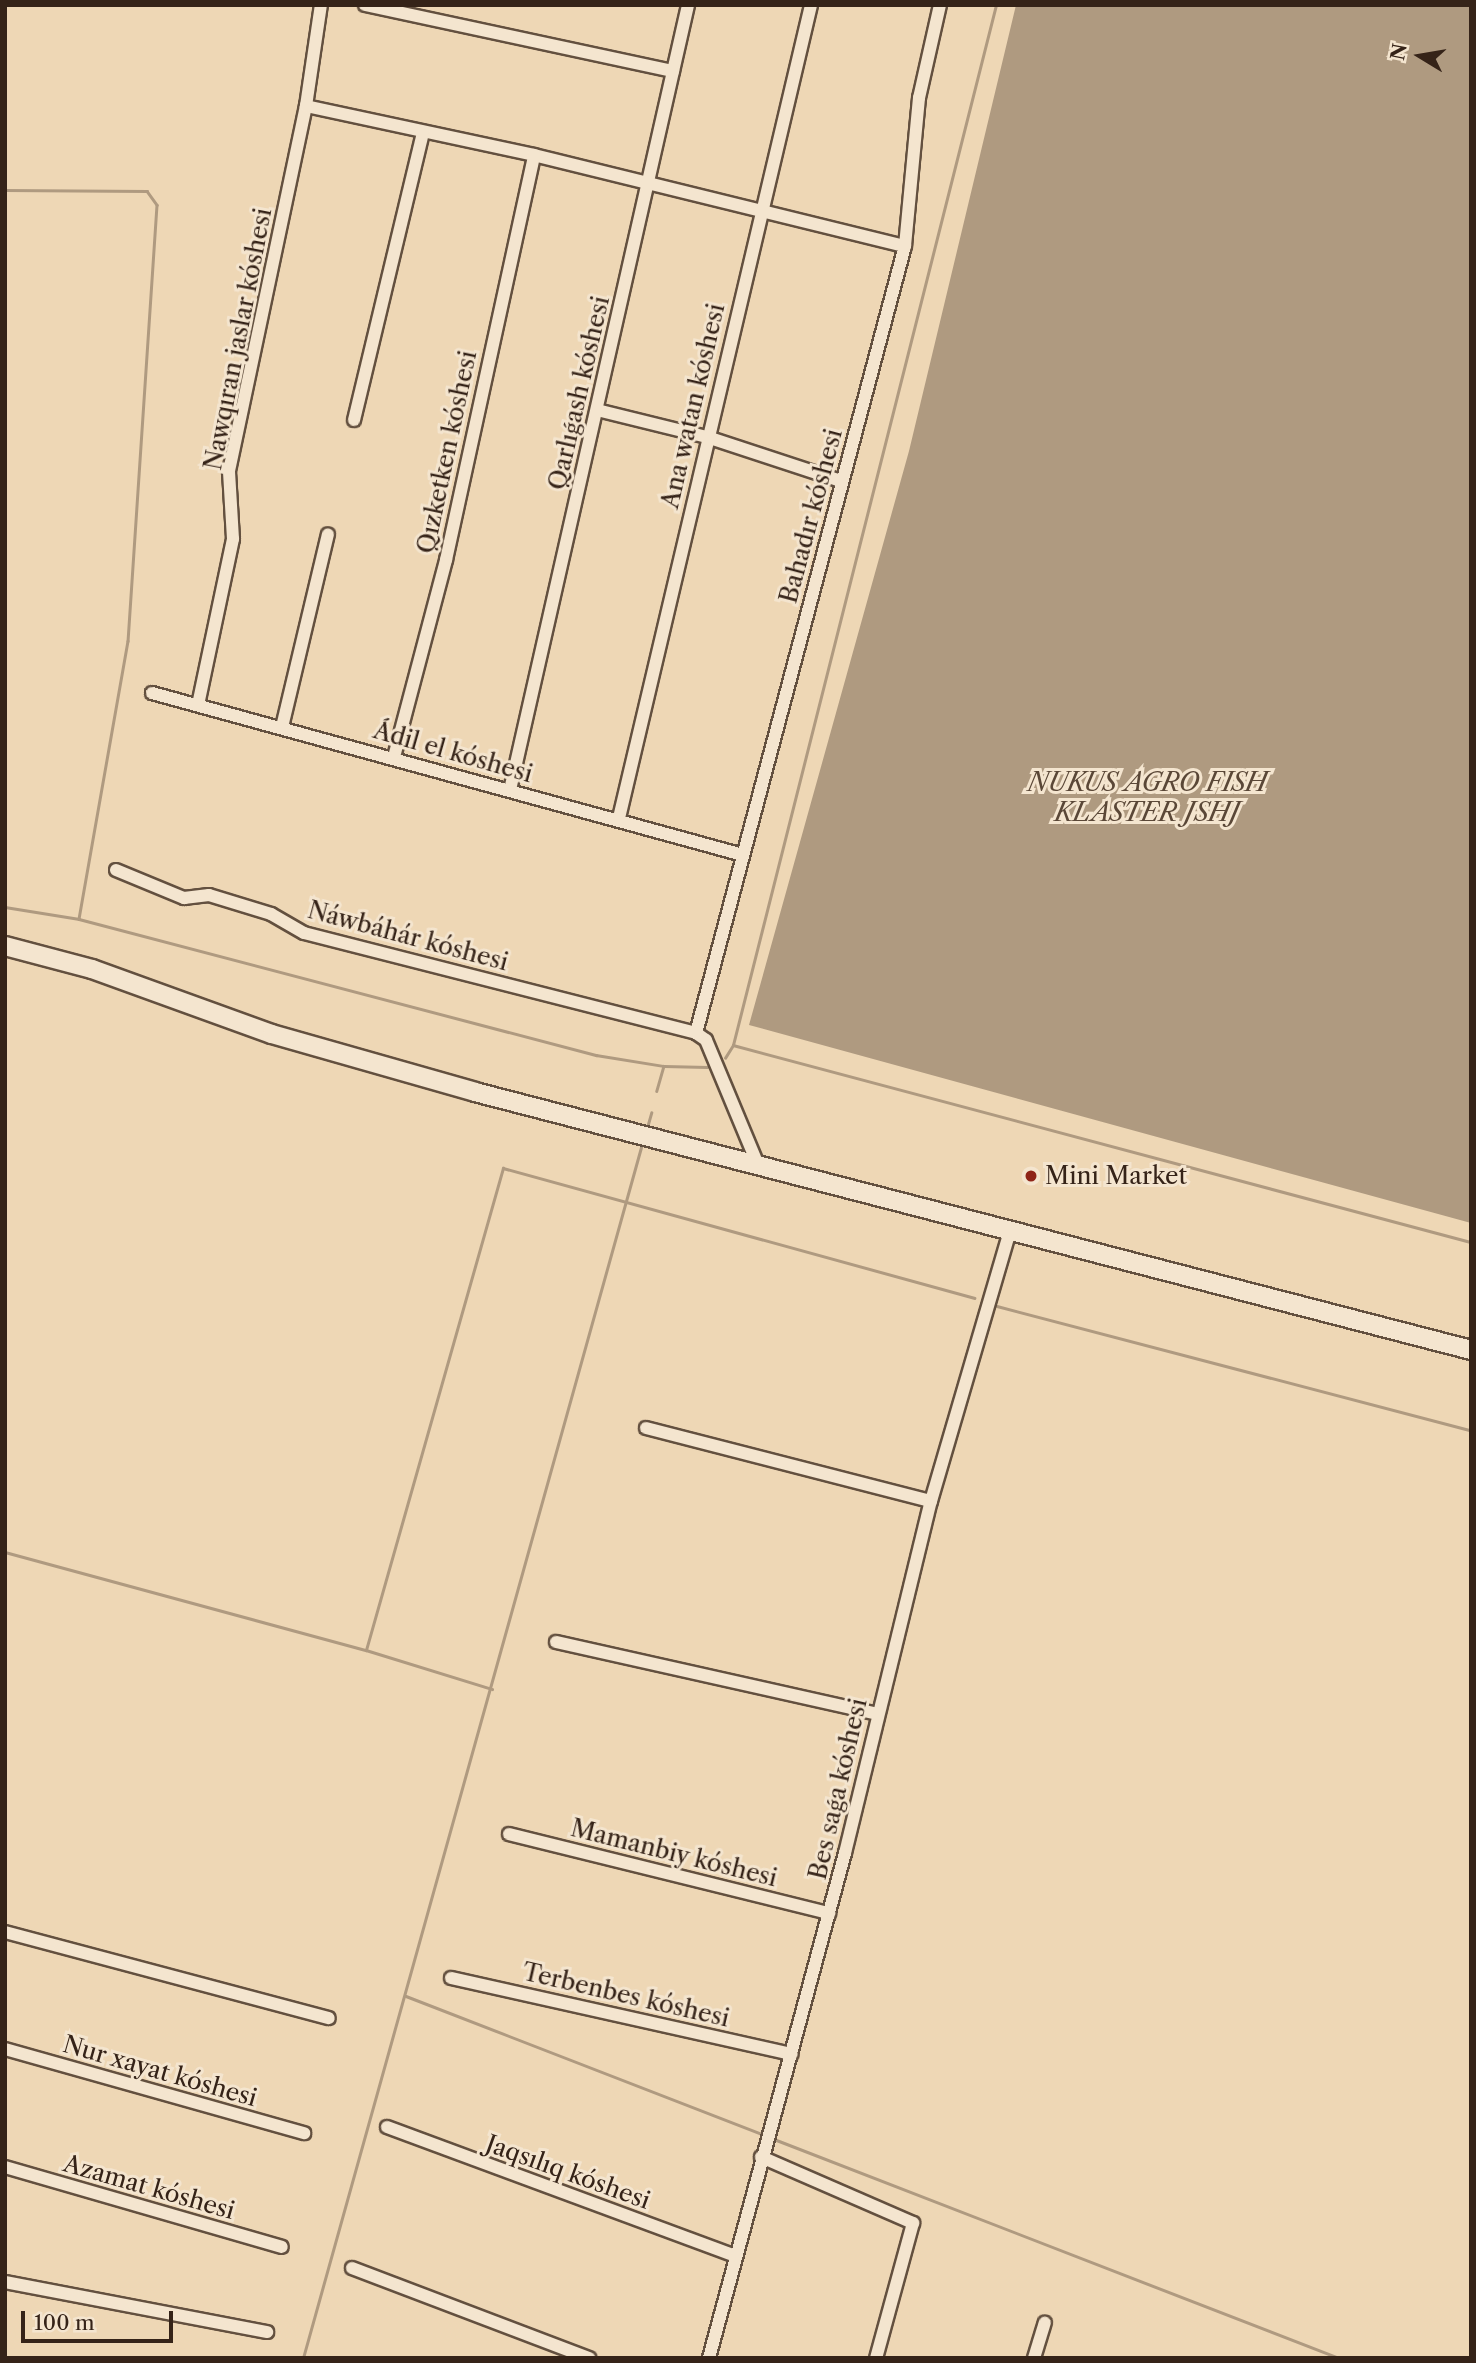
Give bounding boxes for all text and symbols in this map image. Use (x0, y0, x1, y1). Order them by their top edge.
north arrow (1385, 21, 1455, 91)
text: N (1386, 42, 1412, 62)
street label: Nawqıran jaslar kóshesi (198, 205, 278, 473)
street label: Qarlıǵash kóshesi (543, 293, 615, 493)
street label: Ana watan kóshesi (655, 300, 731, 512)
street label: Qızketken kóshesi (411, 348, 483, 556)
street label: Bahadır kóshesi (774, 425, 848, 607)
street label: Ádil el kóshesi (370, 716, 536, 788)
water label: NUKUS AGRO FISH KLASTER JSHJ (1027, 767, 1267, 828)
street label: Náwbáhár kóshesi (304, 895, 512, 977)
place label: Mini Market (1045, 1162, 1187, 1190)
marker: Mini Market (1023, 1168, 1039, 1184)
street label: Bes saǵa kóshesi (803, 1695, 873, 1883)
street label: Mamanbiy kóshesi (567, 1813, 781, 1893)
street label: Terbenbes kóshesi (520, 1957, 732, 2033)
street label: Nur xayat kóshesi (59, 2029, 261, 2113)
street label: Jaqsılıq kóshesi (482, 2129, 654, 2215)
street label: Azamat kóshesi (60, 2149, 238, 2225)
scale bar (24, 2296, 177, 2340)
text: 100 m (34, 2310, 95, 2335)

